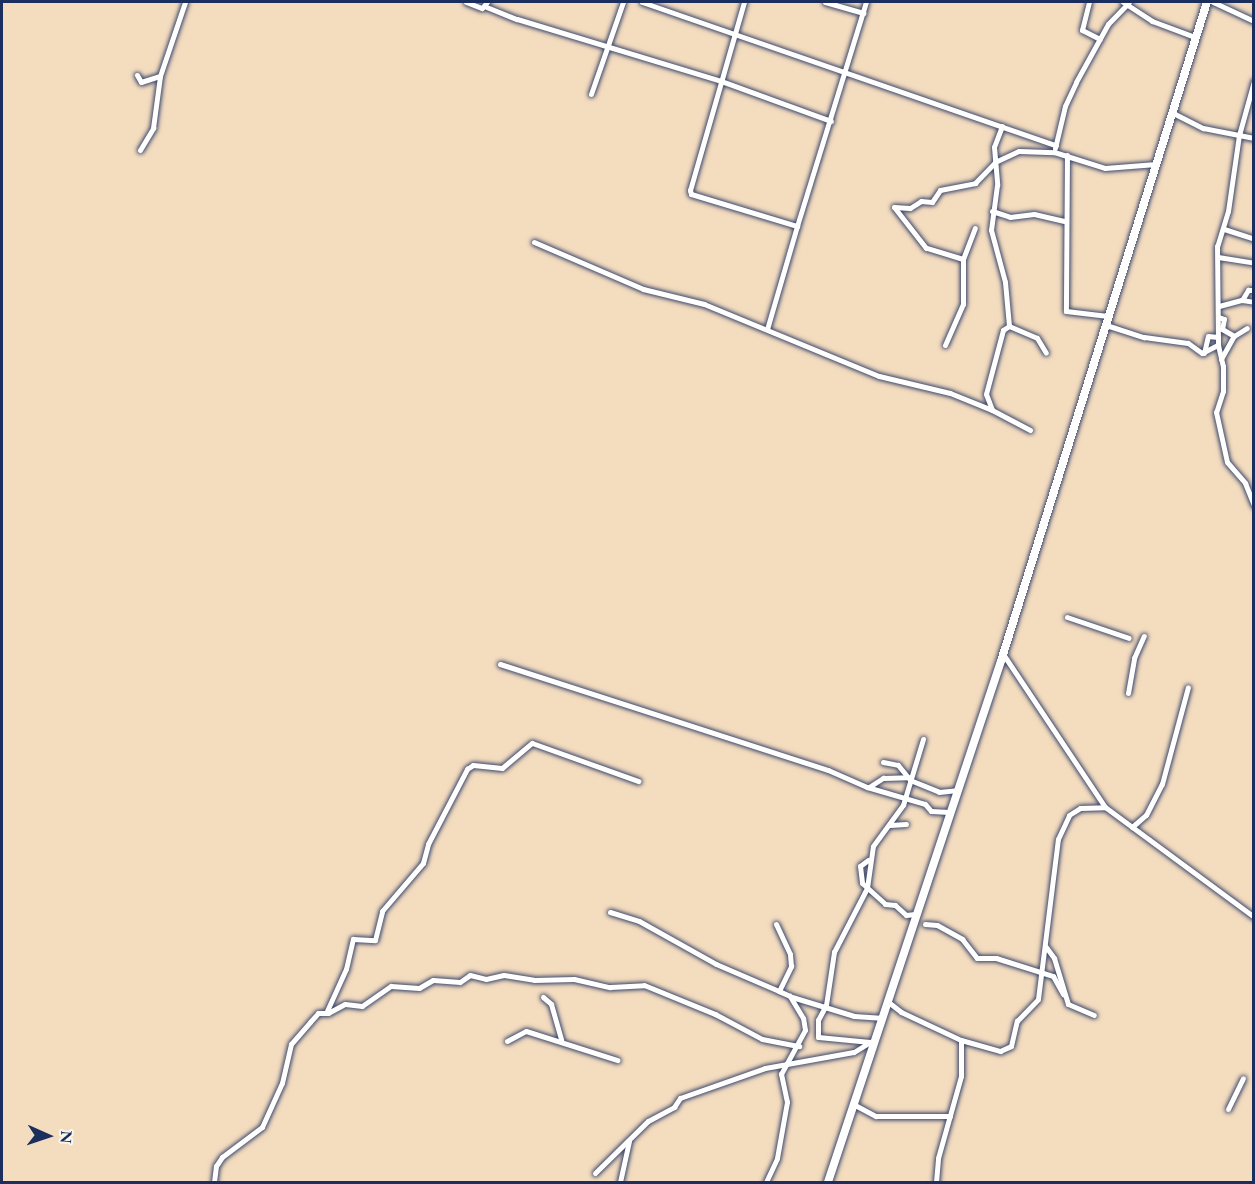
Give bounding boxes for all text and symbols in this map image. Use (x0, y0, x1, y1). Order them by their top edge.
north arrow (18, 1106, 78, 1166)
text: N (56, 1130, 77, 1144)

